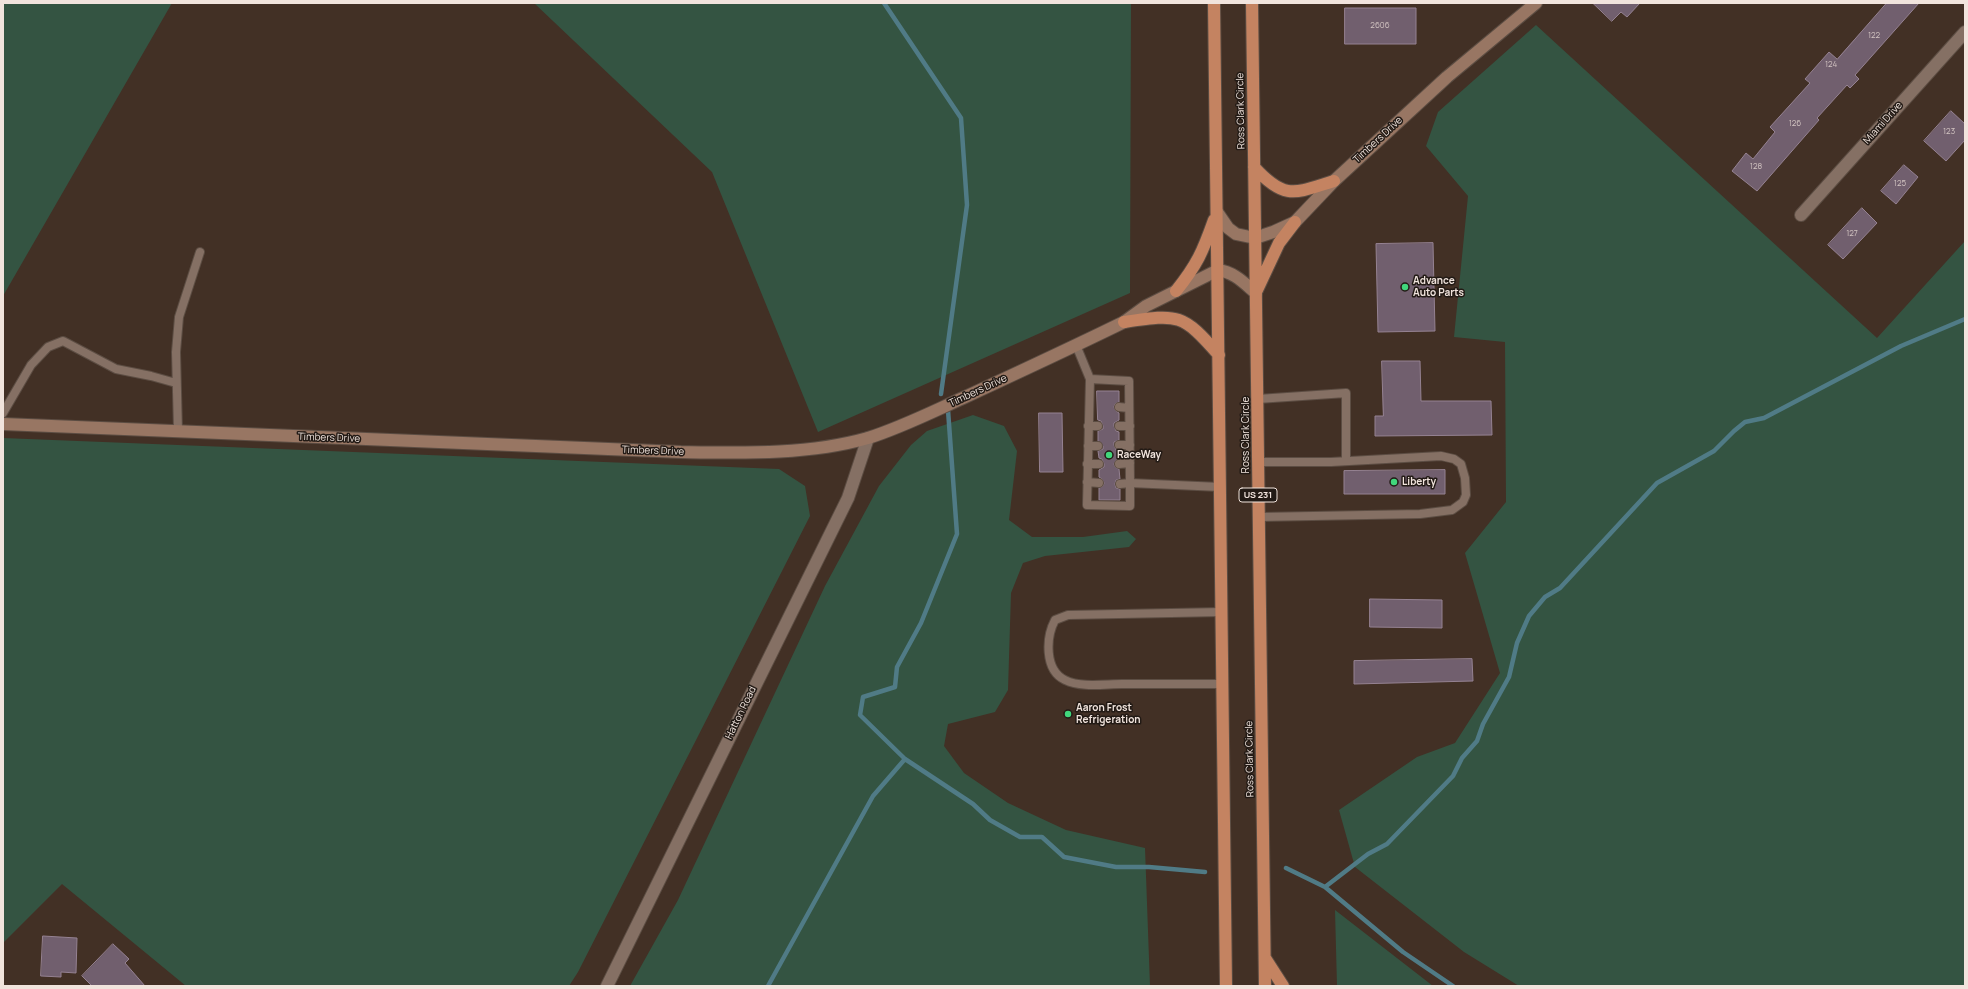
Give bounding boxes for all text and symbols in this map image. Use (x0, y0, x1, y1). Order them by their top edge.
house number: 2606 (1370, 21, 1390, 31)
house number: 122 (1868, 31, 1880, 41)
house number: 124 (1825, 60, 1837, 70)
street label: Ross Clark Circle (1234, 72, 1248, 150)
street label: Miami Drive (1861, 99, 1905, 147)
street label: Timbers Drive (1351, 114, 1405, 166)
house number: 126 (1789, 119, 1801, 129)
house number: 123 (1943, 127, 1955, 137)
house number: 128 (1750, 162, 1762, 172)
house number: 125 (1894, 179, 1906, 189)
house number: 127 (1846, 229, 1858, 239)
place label: Advance Auto Parts (1413, 275, 1464, 298)
marker: Advance Auto Parts (1400, 282, 1410, 292)
street label: Timbers Drive (947, 372, 1009, 410)
street label: Ross Clark Circle (1240, 397, 1252, 473)
street label: Timbers Drive (298, 431, 360, 445)
street label: Timbers Drive (622, 444, 684, 458)
place label: RaceWay (1117, 449, 1161, 461)
marker: RaceWay (1104, 450, 1114, 460)
place label: Liberty (1402, 476, 1436, 488)
marker: Liberty (1389, 477, 1399, 487)
road number: US 231 (1239, 488, 1277, 502)
street label: Hatton Road (723, 685, 759, 741)
place label: Aaron Frost Refrigeration (1076, 702, 1141, 726)
marker: Aaron Frost Refrigeration (1063, 709, 1073, 719)
street label: Ross Clark Circle (1243, 720, 1257, 798)

